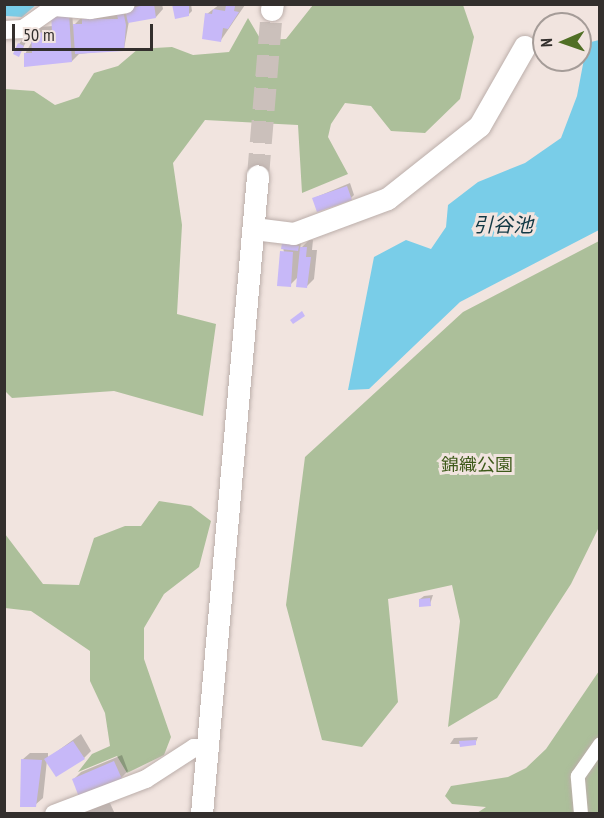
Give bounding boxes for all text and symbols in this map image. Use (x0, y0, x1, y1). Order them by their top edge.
scale bar (15, 12, 156, 50)
north arrow (532, 12, 592, 72)
text: 50 m (23, 23, 55, 46)
text: N (536, 38, 556, 47)
water label: 引谷池 (473, 213, 533, 237)
park label: 錦織公園 (441, 454, 513, 476)

